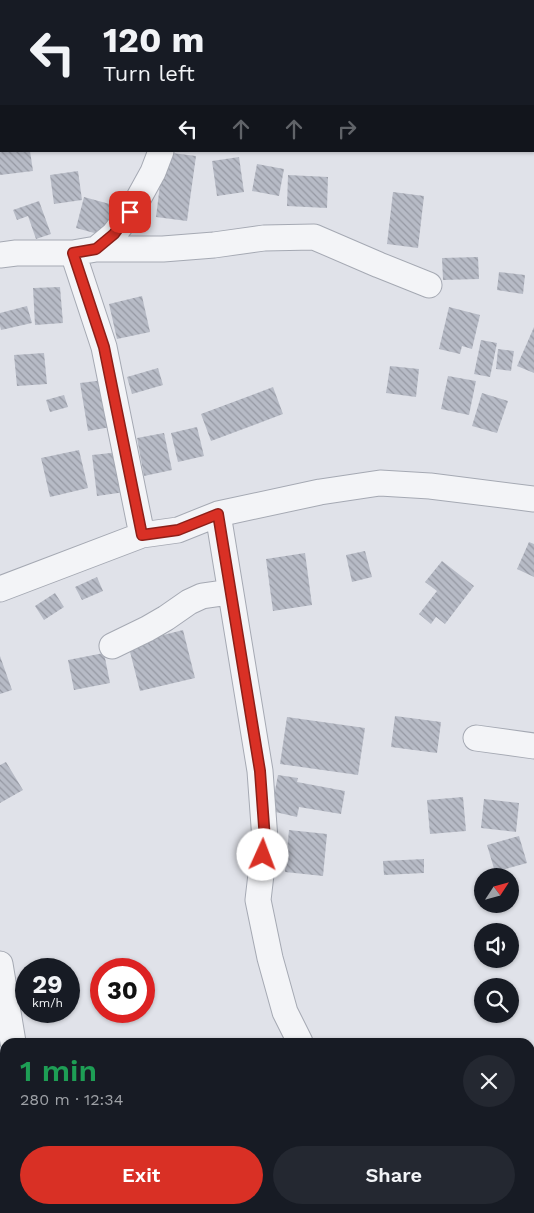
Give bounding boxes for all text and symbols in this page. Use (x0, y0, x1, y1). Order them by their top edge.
text: 120 m (103, 19, 204, 61)
icon: left (20, 20, 85, 85)
text: Turn left (103, 61, 195, 86)
icon: left (174, 115, 202, 143)
icon: ahead (227, 115, 255, 143)
icon: ahead (280, 115, 308, 143)
icon: right (333, 115, 361, 143)
pin (109, 191, 151, 233)
icon: arrive (116, 198, 144, 226)
position arrow (236, 828, 288, 880)
north arrow (474, 868, 519, 912)
map controls (474, 868, 519, 1023)
button: sound (474, 923, 519, 968)
speed limit sign: 30 (90, 958, 155, 1023)
text: 29 (32, 970, 63, 999)
button: search (474, 978, 519, 1023)
text: km/h (32, 996, 63, 1010)
text: 1 min (20, 1053, 97, 1088)
button: close (463, 1055, 515, 1107)
text: 280 m · 12:34 (20, 1090, 123, 1109)
button: Exit (20, 1146, 263, 1204)
button: Share (273, 1146, 515, 1204)

